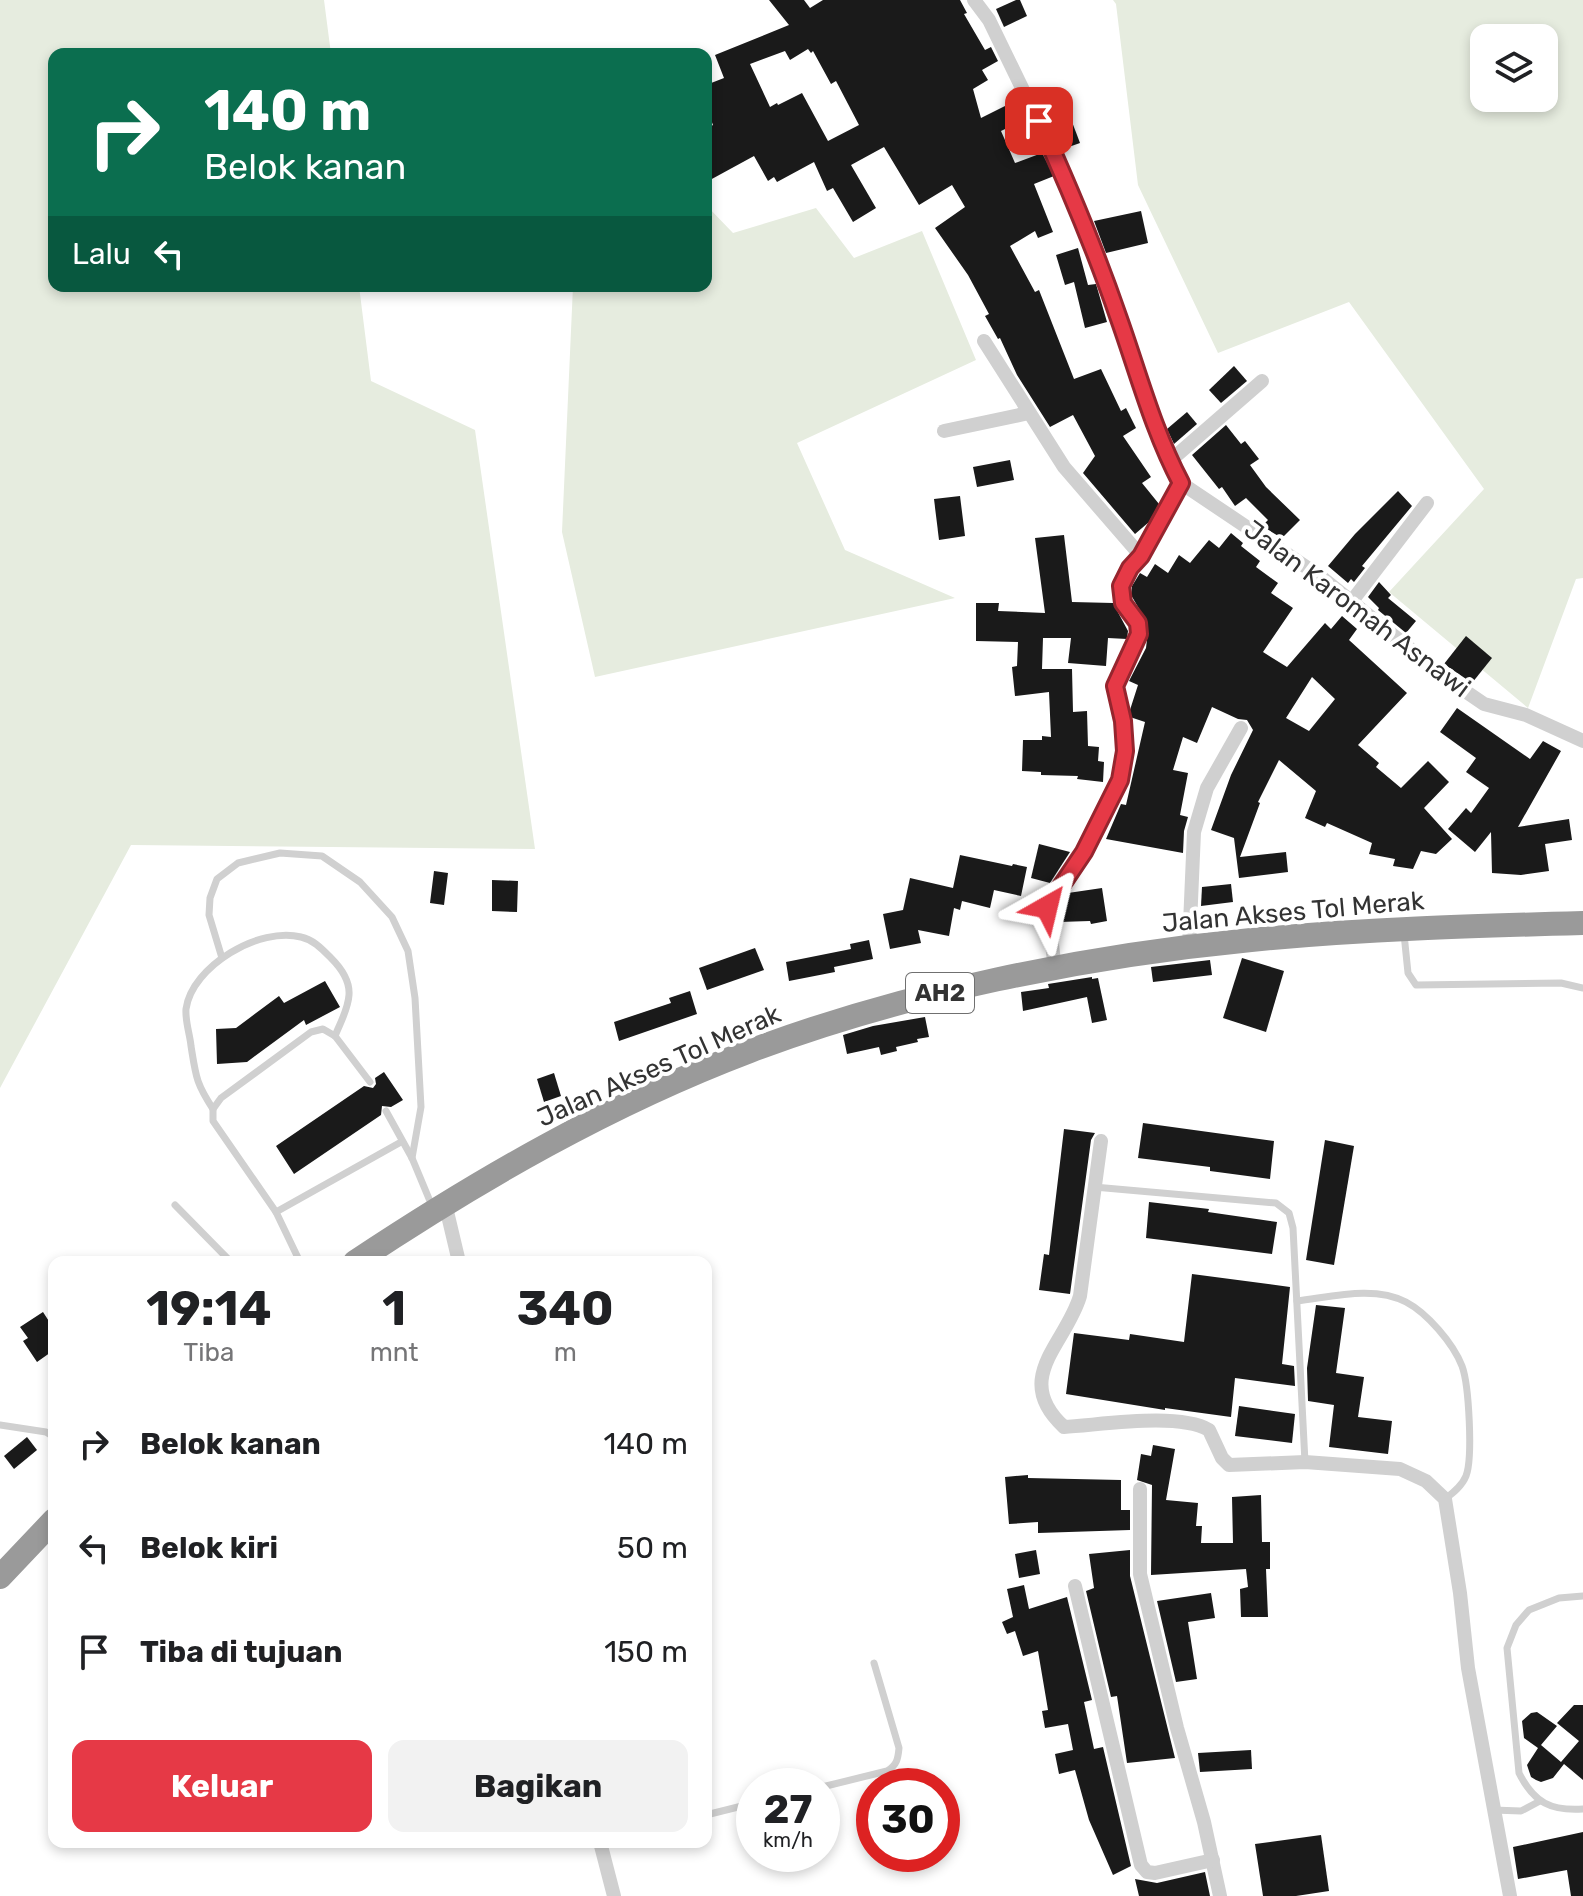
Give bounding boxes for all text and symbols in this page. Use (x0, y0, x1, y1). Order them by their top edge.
map controls (1470, 24, 1558, 112)
button: layers (1470, 24, 1558, 112)
text: 140 m (204, 78, 371, 144)
icon: right (72, 80, 176, 184)
pin (1005, 87, 1073, 155)
icon: arrive (1017, 99, 1061, 143)
text: Belok kanan (204, 145, 406, 188)
icon: left (147, 232, 191, 276)
text: Lalu (72, 236, 131, 272)
street label: Jalan Karomah Asnawi (1238, 514, 1476, 704)
position arrow (1005, 865, 1089, 949)
street label: Jalan Akses Tol Merak (1161, 885, 1426, 939)
road number: AH2 (906, 973, 974, 1013)
street label: Jalan Akses Tol Merak (533, 998, 786, 1134)
text: 19:14 (146, 1280, 271, 1337)
text: 1 (382, 1280, 406, 1337)
text: 340 (517, 1280, 614, 1337)
text: Tiba (183, 1337, 234, 1368)
text: mnt (370, 1337, 419, 1368)
text: m (554, 1337, 577, 1368)
icon: right (72, 1422, 116, 1466)
text: Belok kanan (140, 1426, 321, 1462)
text: 140 m (603, 1426, 688, 1462)
icon: left (72, 1526, 116, 1570)
text: Belok kiri (140, 1530, 278, 1566)
text: 50 m (617, 1530, 688, 1566)
icon: arrive (72, 1630, 116, 1674)
text: Tiba di tujuan (140, 1634, 342, 1670)
text: 150 m (604, 1634, 688, 1670)
button: Keluar (72, 1740, 372, 1832)
button: Bagikan (388, 1740, 688, 1832)
speed limit sign: 30 (856, 1768, 960, 1872)
text: 27 (764, 1786, 812, 1833)
text: km/h (763, 1828, 813, 1852)

